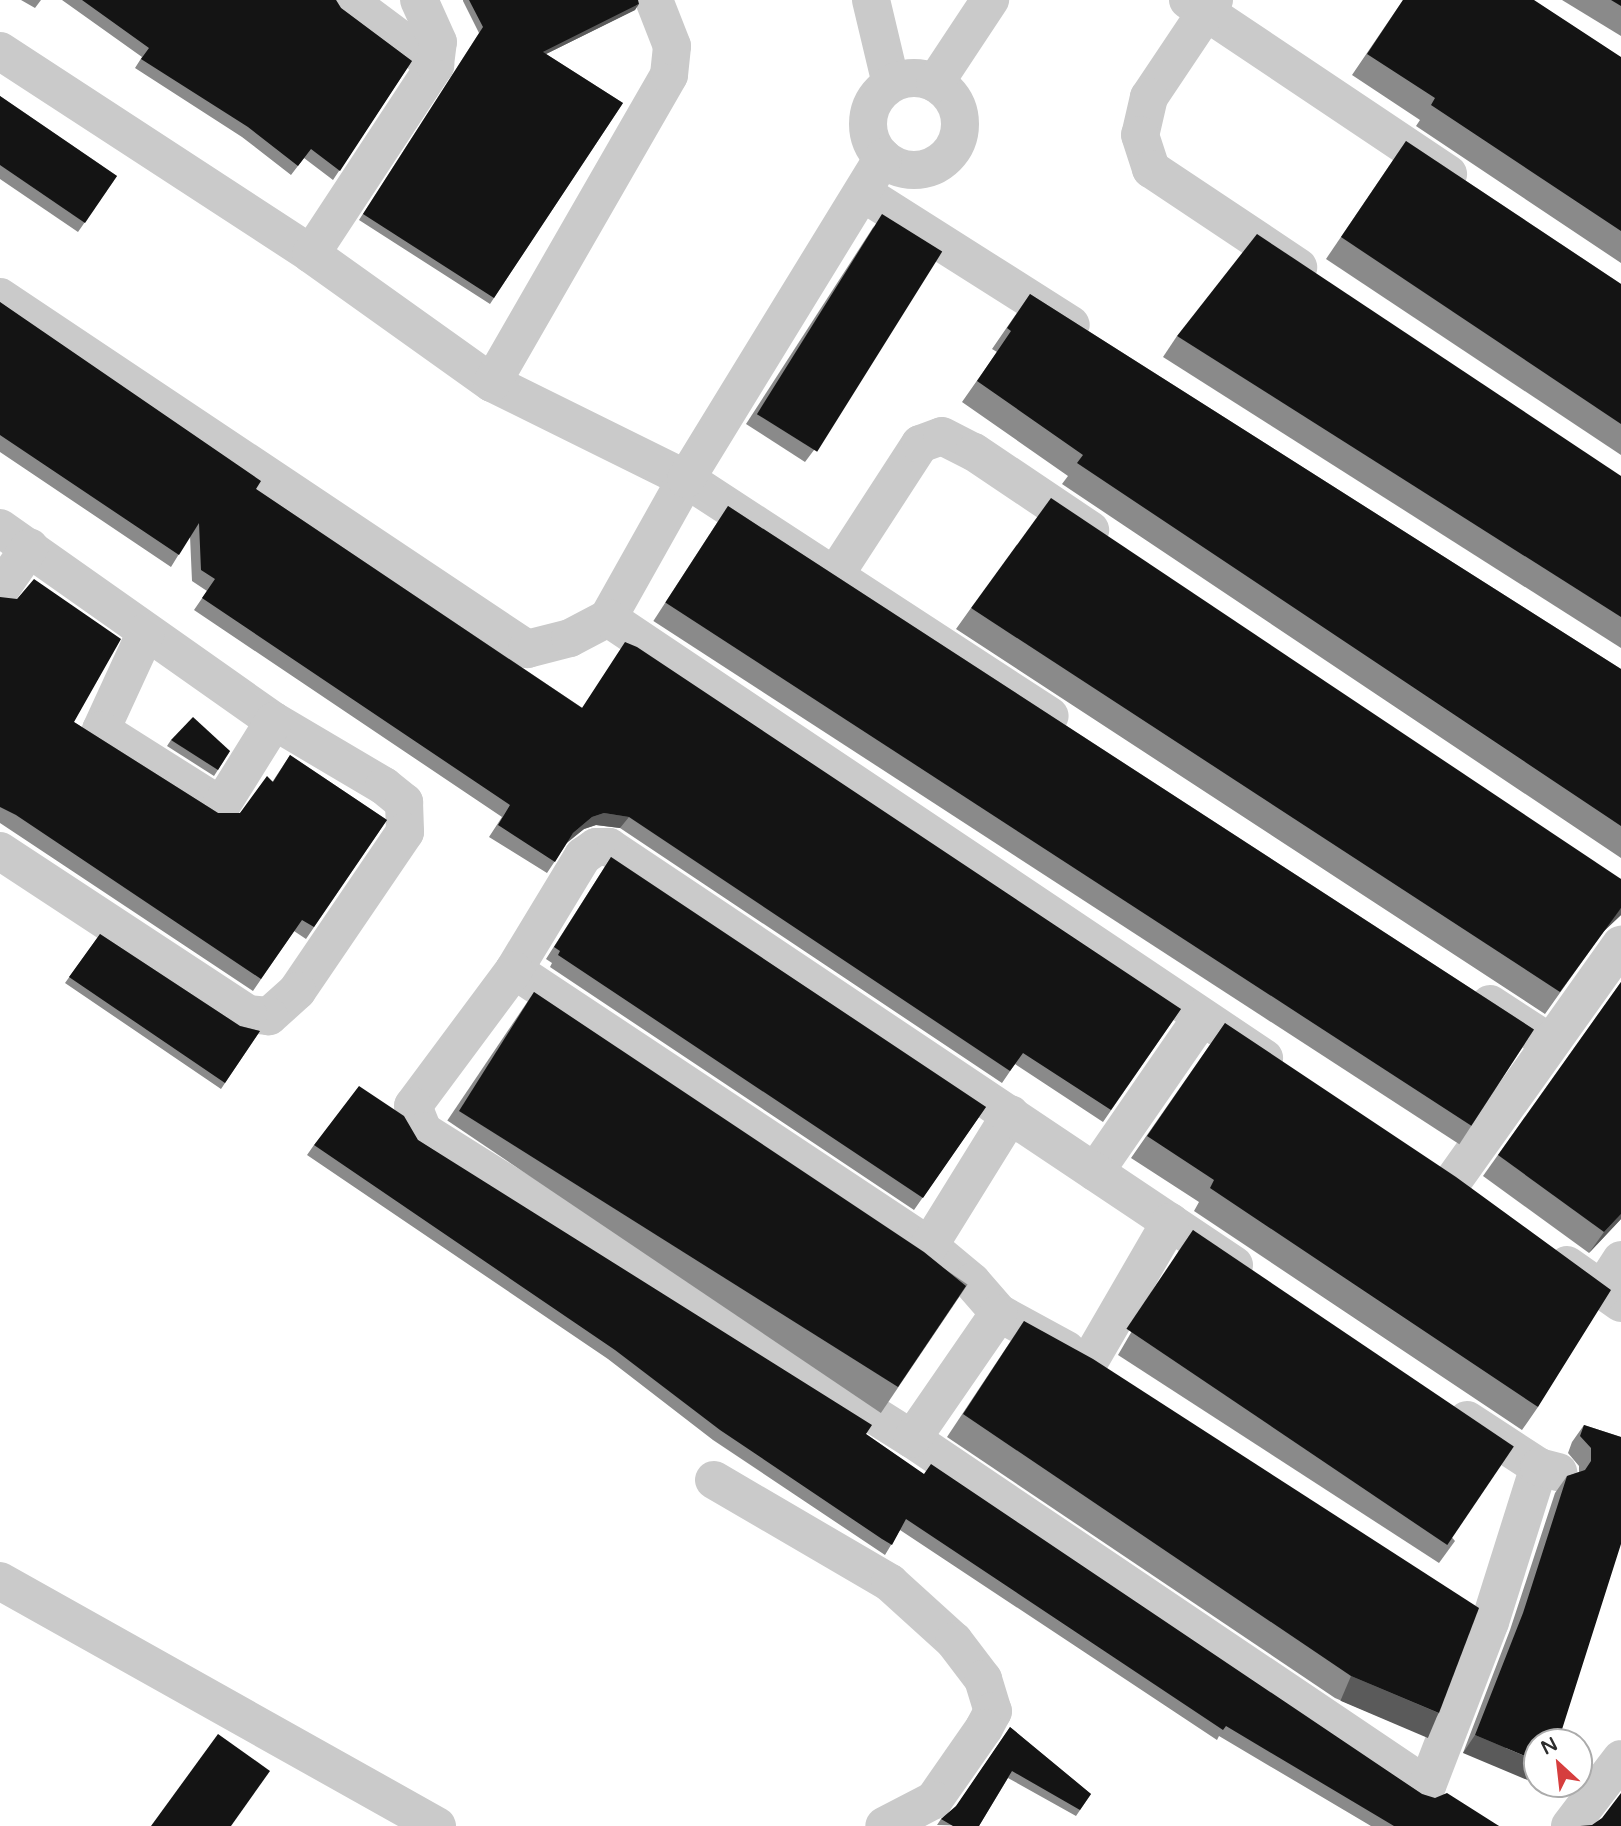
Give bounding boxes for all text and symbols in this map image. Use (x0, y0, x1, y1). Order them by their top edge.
north arrow (1523, 1728, 1593, 1798)
text: N (1538, 1733, 1561, 1759)

